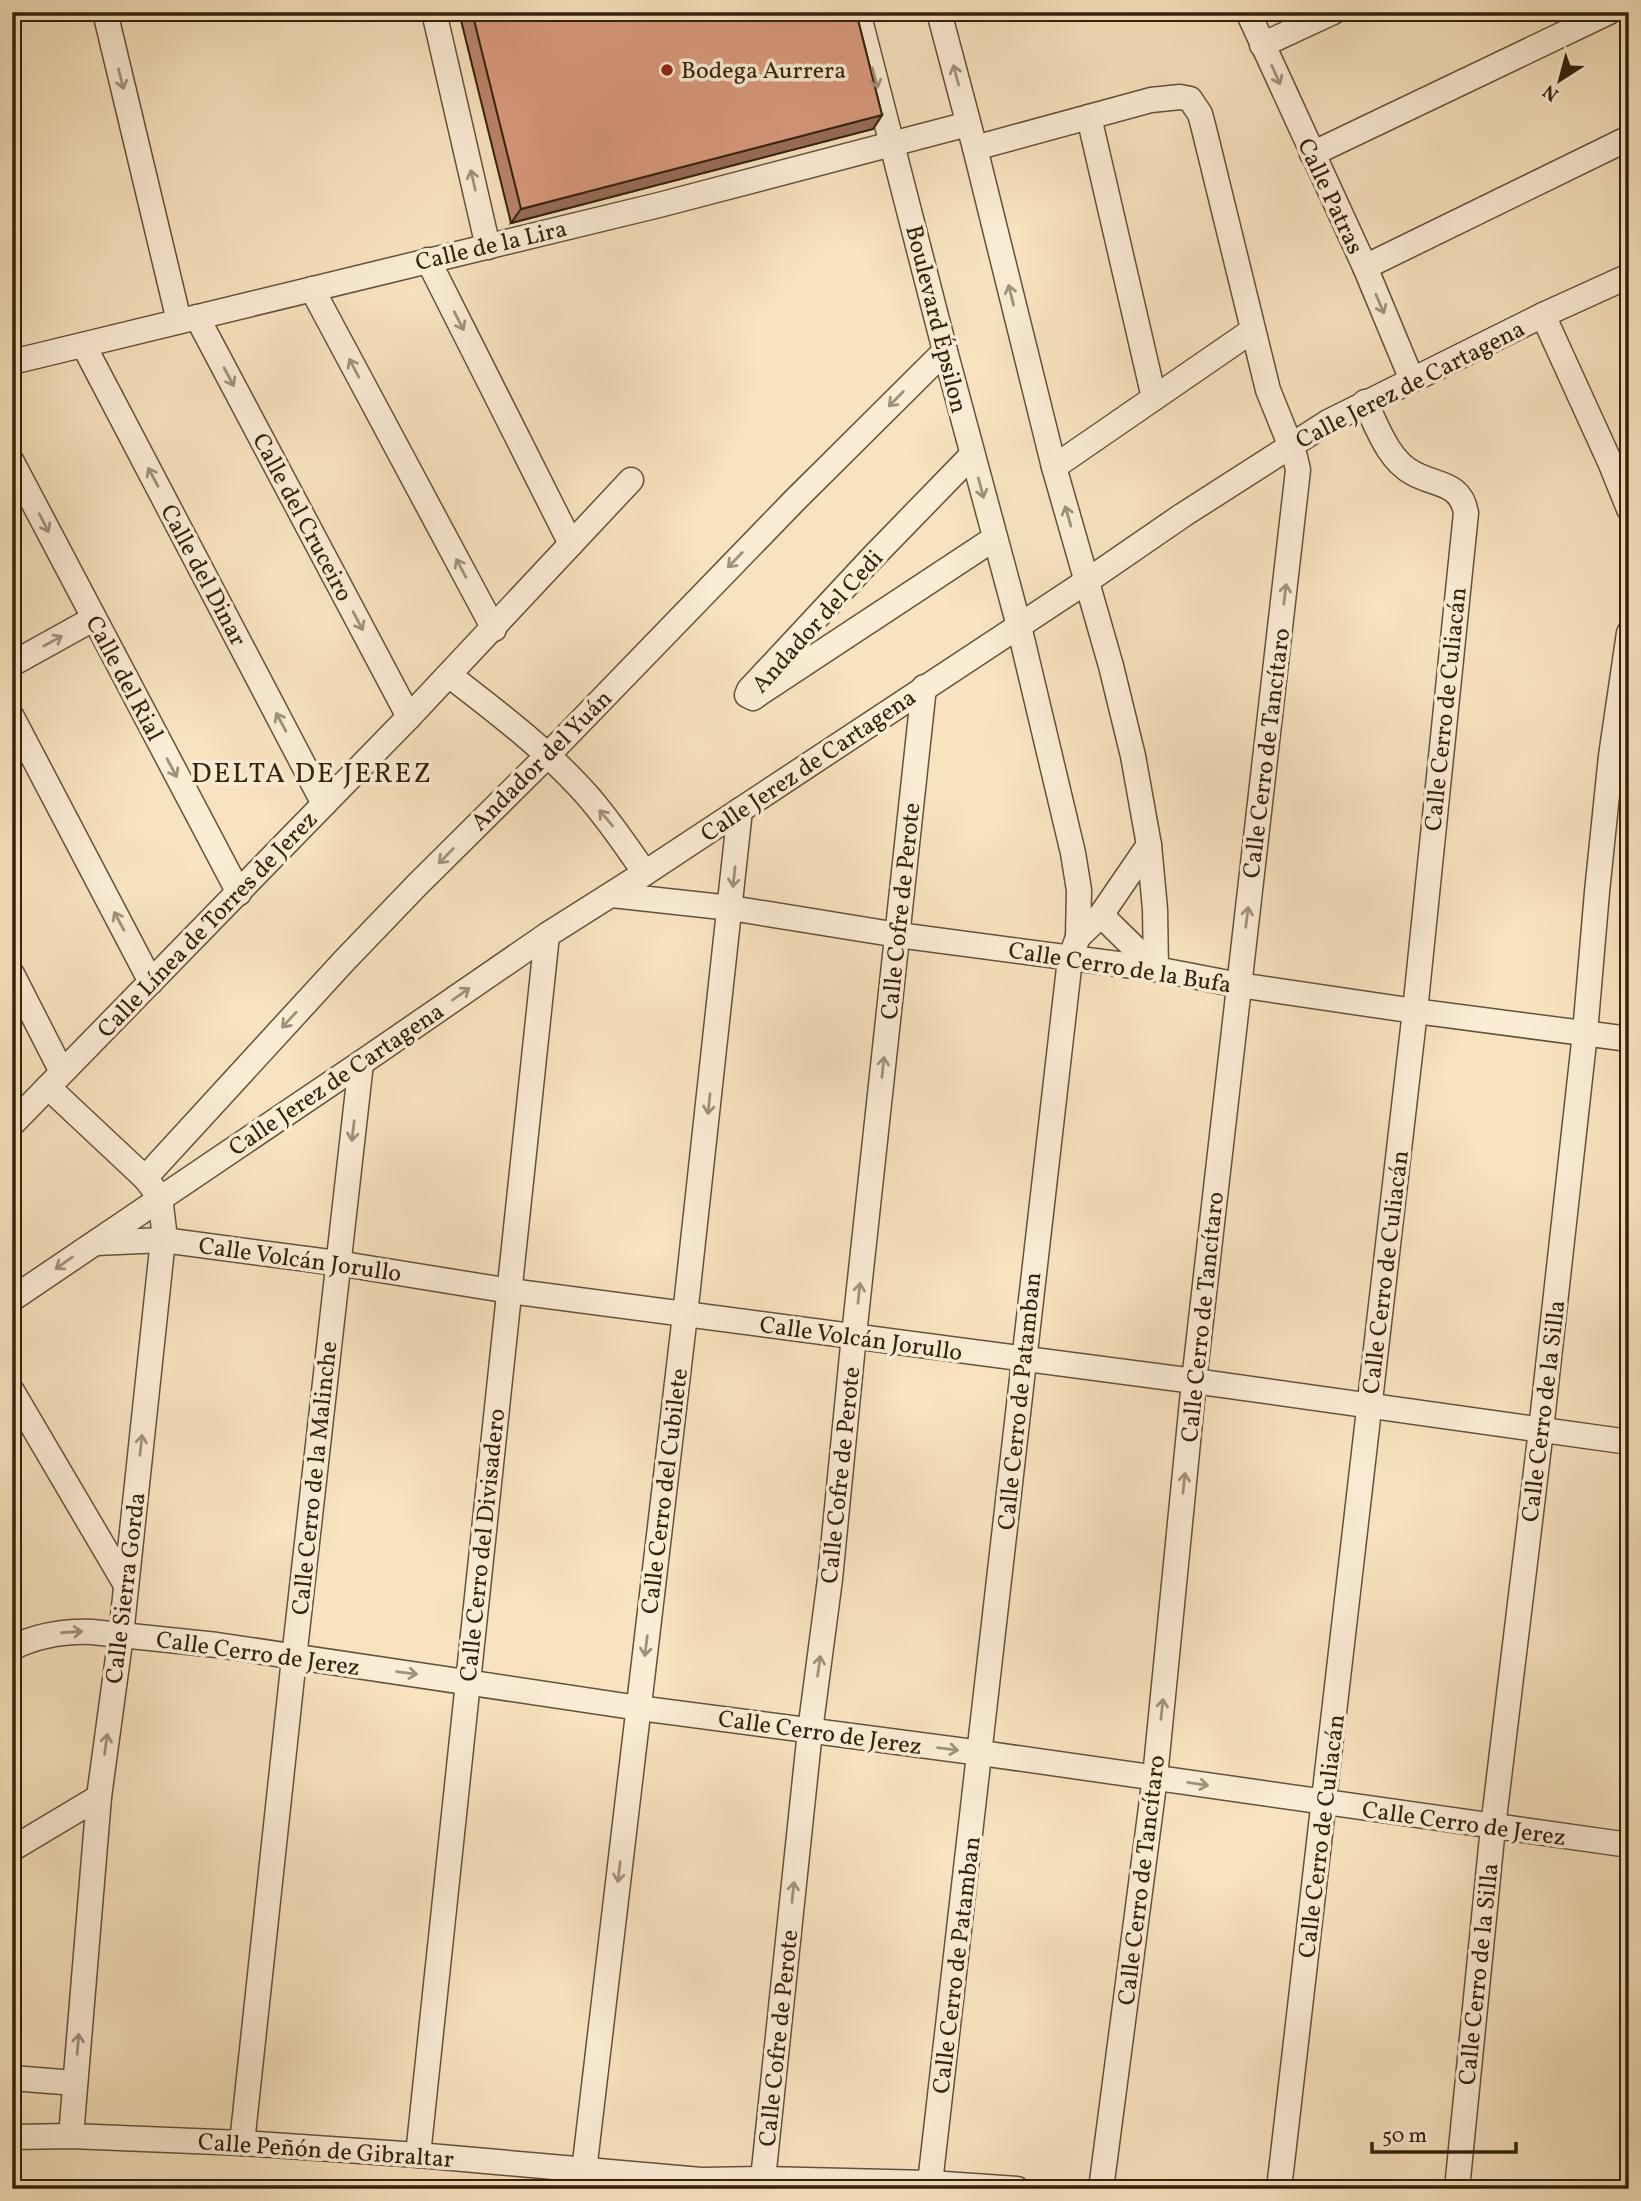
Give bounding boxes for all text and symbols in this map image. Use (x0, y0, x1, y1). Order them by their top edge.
north arrow (1526, 46, 1596, 116)
place label: Bodega Aurrera (681, 55, 846, 89)
marker: Bodega Aurrera (659, 62, 675, 78)
one-way arrow (1270, 63, 1283, 85)
one-way arrow (949, 64, 962, 87)
one-way arrow (869, 66, 882, 89)
one-way arrow (115, 67, 128, 90)
text: N (1538, 77, 1564, 107)
street label: Calle Patras (1287, 133, 1371, 260)
one-way arrow (466, 169, 479, 192)
street label: Calle de la Lira (412, 213, 571, 281)
street label: Boulevard Épsilon (895, 222, 975, 417)
one-way arrow (1004, 284, 1017, 307)
one-way arrow (1374, 293, 1387, 314)
one-way arrow (452, 310, 466, 331)
street label: Calle Jerez de Cartagena (1290, 313, 1532, 458)
one-way arrow (347, 358, 360, 379)
one-way arrow (222, 366, 236, 387)
one-way arrow (888, 390, 905, 407)
street label: Calle del Cruceiro (242, 428, 360, 608)
one-way arrow (145, 467, 159, 488)
one-way arrow (976, 477, 989, 499)
street label: Calle del Dinar (151, 499, 254, 653)
one-way arrow (1061, 505, 1074, 527)
one-way arrow (37, 512, 51, 533)
street label: Andador del Cedi (745, 543, 892, 702)
one-way arrow (727, 551, 744, 568)
one-way arrow (454, 559, 468, 579)
one-way arrow (1278, 583, 1291, 606)
street label: Calle Cerro de Culiacán (1417, 586, 1477, 833)
street label: Calle del Rial (76, 610, 171, 748)
one-way arrow (352, 611, 366, 631)
street label: Calle Cerro de Tancítaro (1236, 626, 1300, 880)
one-way arrow (42, 634, 62, 648)
street label: Calle Jerez de Cartagena (695, 682, 924, 852)
street label: Andador del Yuán (464, 683, 621, 840)
one-way arrow (274, 712, 287, 733)
district label: DELTA DE JEREZ (191, 755, 433, 794)
one-way arrow (166, 757, 180, 778)
street label: Calle Cofre de Perote (874, 801, 930, 1021)
street label: Calle Línea de Torres de Jerez (90, 804, 326, 1047)
one-way arrow (598, 809, 613, 827)
one-way arrow (438, 847, 455, 864)
one-way arrow (727, 866, 740, 888)
one-way arrow (1240, 907, 1253, 929)
one-way arrow (112, 912, 126, 932)
street label: Calle Cerro de la Bufa (1006, 935, 1234, 1003)
one-way arrow (450, 987, 470, 1001)
street label: Calle Jerez de Cartagena (223, 996, 452, 1166)
one-way arrow (281, 1011, 297, 1029)
one-way arrow (877, 1056, 890, 1079)
one-way arrow (702, 1092, 715, 1114)
one-way arrow (347, 1119, 360, 1142)
street label: Calle Cerro de Culiacán (1355, 1148, 1419, 1396)
street label: Calle Cerro de Tancítaro (1174, 1190, 1234, 1444)
street label: Calle Volcán Jorullo (196, 1230, 403, 1292)
one-way arrow (55, 1256, 74, 1270)
street label: Calle Cerro de Patamban (991, 1271, 1051, 1532)
one-way arrow (853, 1282, 866, 1305)
street label: Calle Cerro de la Silla (1515, 1298, 1575, 1524)
street label: Calle Volcán Jorullo (757, 1309, 964, 1371)
street label: Calle Cerro de la Malinche (285, 1340, 347, 1617)
street label: Calle Cofre de Perote (814, 1365, 870, 1585)
street label: Calle Cerro del Cubilete (634, 1366, 698, 1616)
street label: Calle Cerro del Divisadero (453, 1407, 515, 1683)
one-way arrow (135, 1434, 148, 1457)
one-way arrow (1178, 1472, 1191, 1495)
street label: Calle Sierra Gorda (98, 1491, 156, 1686)
street label: Calle Cerro de Jerez (154, 1624, 362, 1686)
one-way arrow (61, 1626, 84, 1639)
one-way arrow (640, 1634, 653, 1657)
one-way arrow (812, 1655, 825, 1677)
one-way arrow (396, 1667, 418, 1680)
one-way arrow (1156, 1699, 1169, 1721)
street label: Calle Cerro de Jerez (716, 1703, 924, 1765)
street label: Calle Cerro de Culiacán (1291, 1712, 1355, 1960)
one-way arrow (100, 1733, 113, 1756)
one-way arrow (936, 1743, 959, 1756)
street label: Calle Cerro de Tancítaro (1111, 1753, 1175, 2007)
one-way arrow (1186, 1778, 1209, 1791)
street label: Calle Cerro de Jerez (1360, 1794, 1568, 1856)
street label: Calle Cerro de Patamban (925, 1835, 991, 2096)
one-way arrow (613, 1860, 626, 1883)
street label: Calle Cerro de la Silla (1451, 1861, 1509, 2087)
one-way arrow (787, 1881, 800, 1903)
street label: Calle Cofre de Perote (752, 1928, 808, 2148)
one-way arrow (72, 2033, 85, 2055)
scale bar (1372, 2110, 1515, 2154)
text: 50 m (1382, 2122, 1427, 2151)
street label: Calle Peñón de Gibraltar (197, 2126, 455, 2178)

